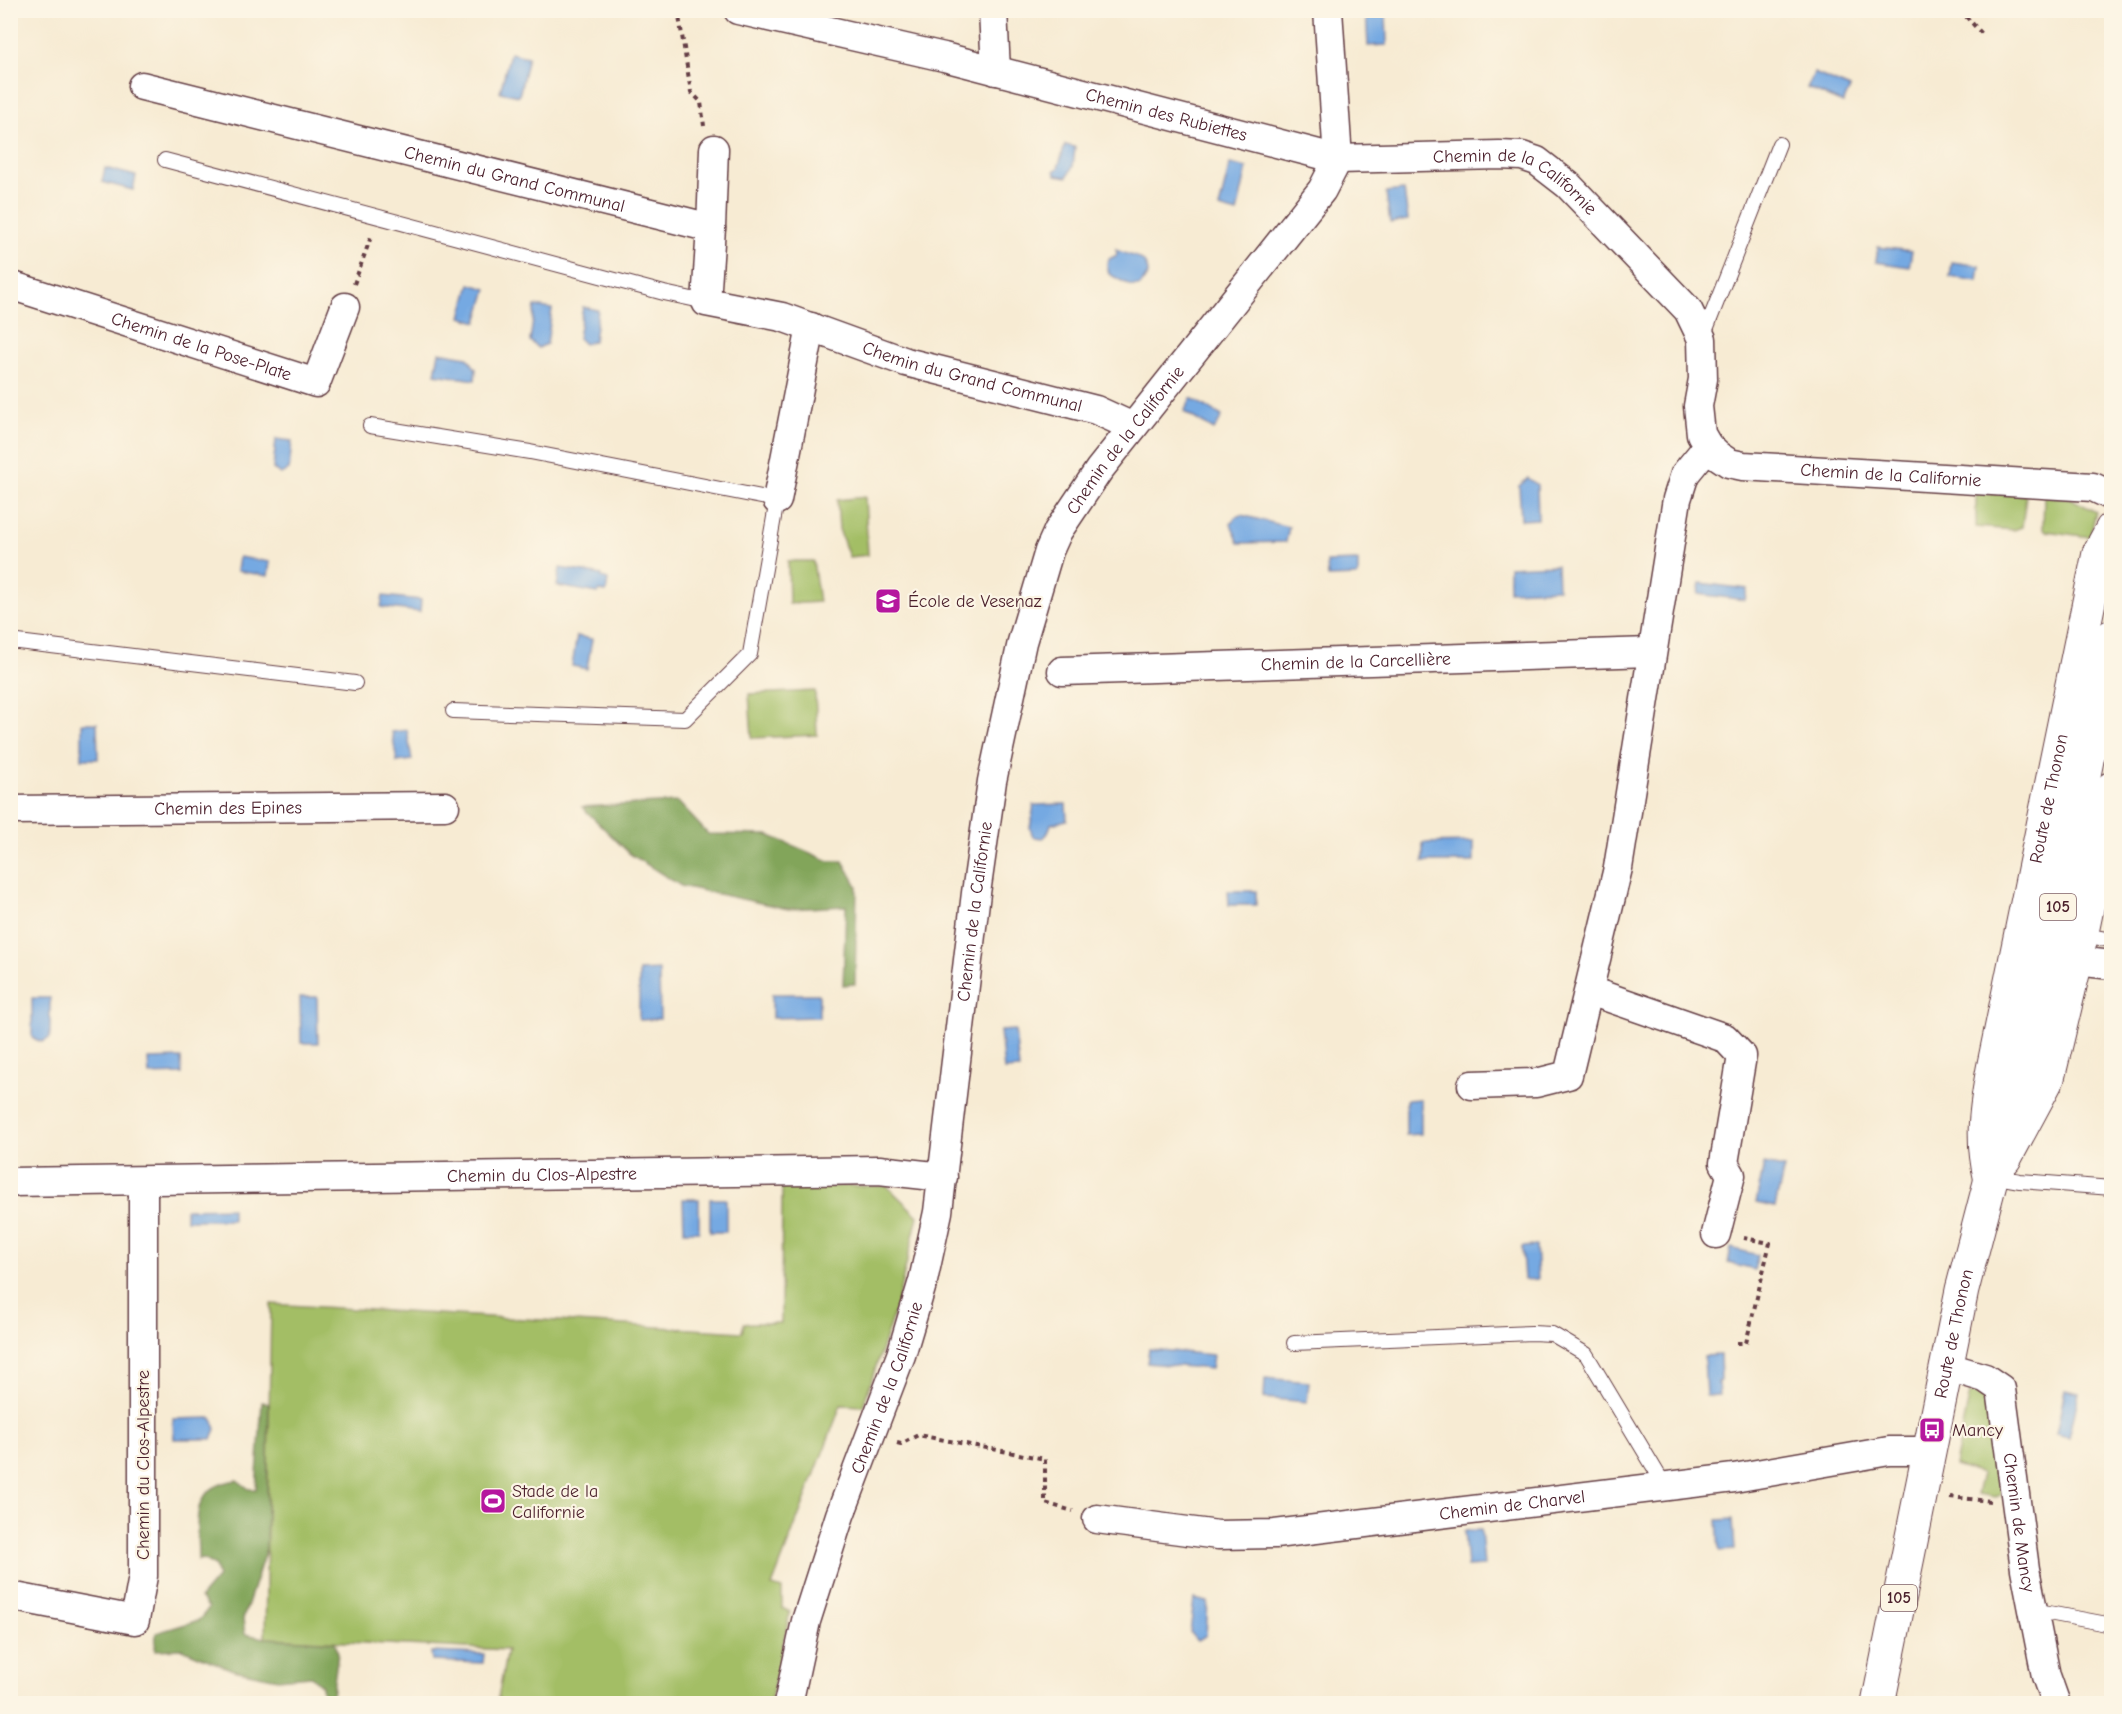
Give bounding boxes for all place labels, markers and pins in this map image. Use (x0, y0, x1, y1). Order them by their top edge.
school or university icon: École de Vesenaz (873, 586, 903, 616)
place label: École de Vesenaz (908, 590, 1042, 612)
bus stop icon: Mancy (1917, 1415, 1947, 1445)
place label: Mancy (1952, 1420, 2004, 1441)
place label: Stade de la Californie (512, 1481, 598, 1523)
sports icon: Stade de la Californie (478, 1486, 508, 1516)

